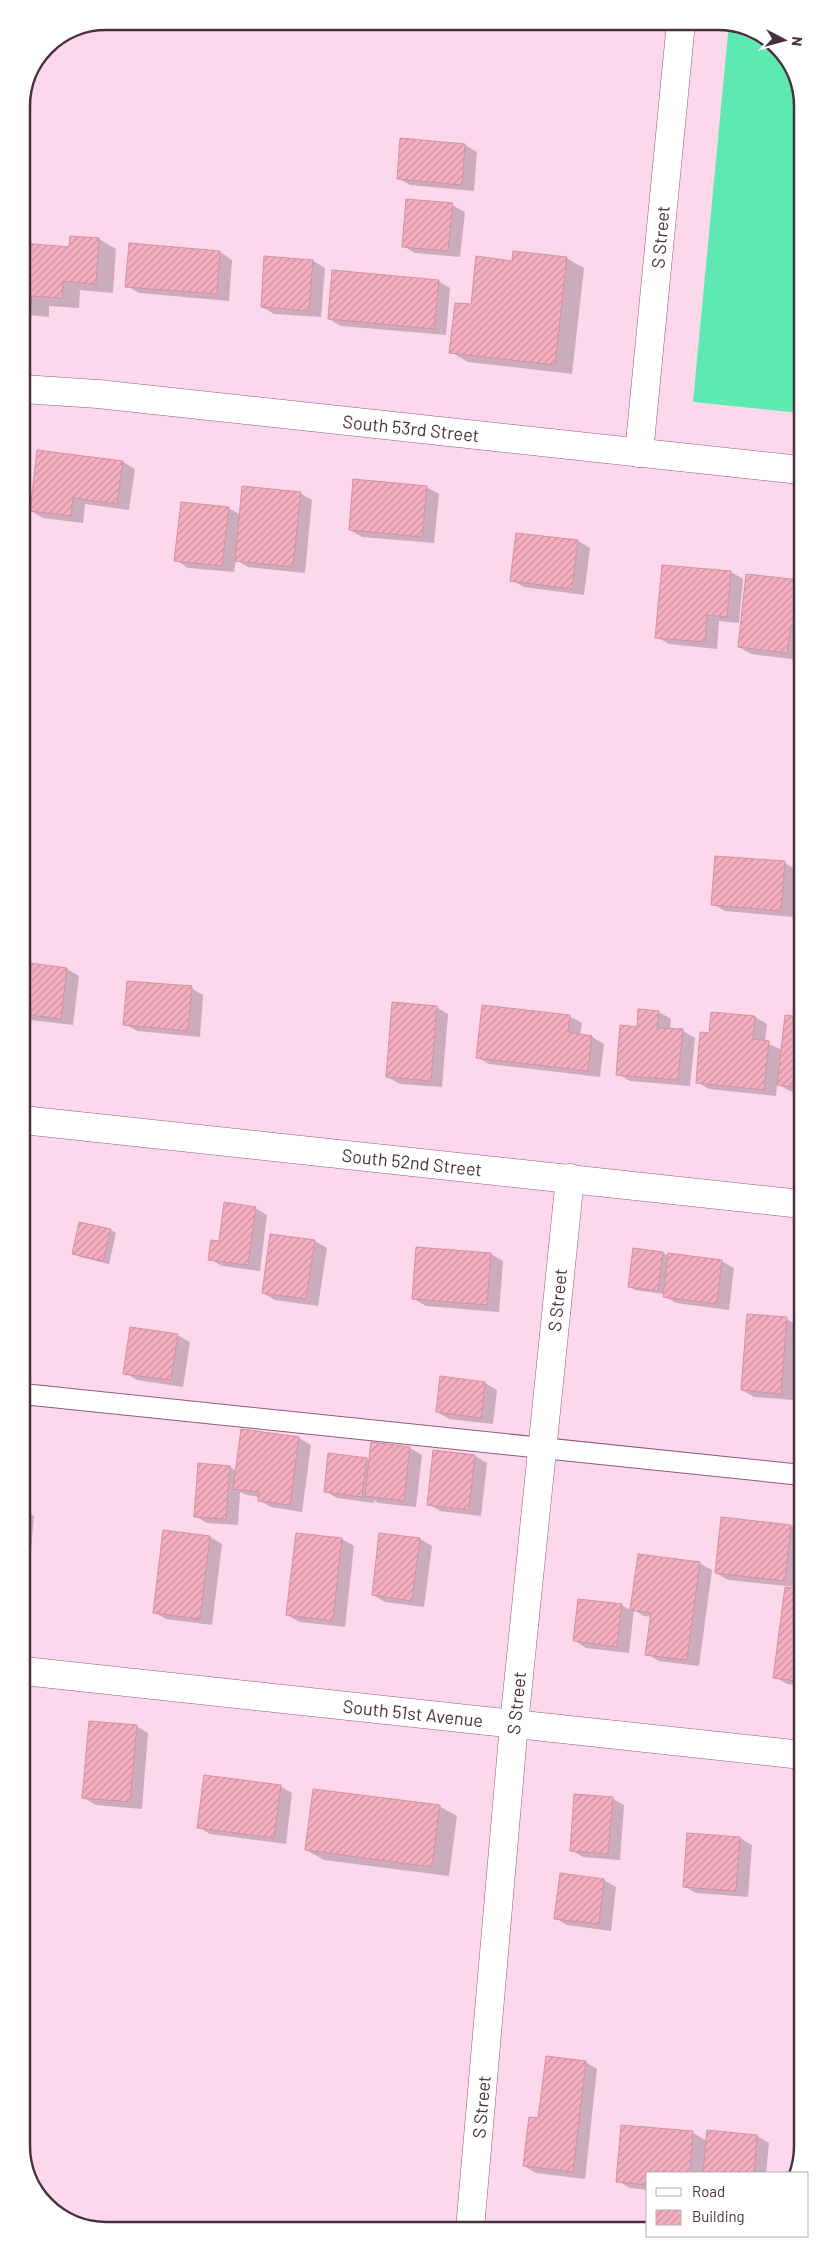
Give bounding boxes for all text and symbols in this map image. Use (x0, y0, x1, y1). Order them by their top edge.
north arrow (759, 15, 809, 65)
text: N (788, 36, 806, 47)
street label: S Street (646, 205, 674, 269)
street label: South 53rd Street (342, 410, 480, 446)
street label: South 52nd Street (341, 1144, 483, 1180)
street label: S Street (543, 1267, 571, 1333)
street label: S Street (502, 1670, 530, 1736)
street label: South 51st Avenue (342, 1695, 484, 1731)
street label: S Street (467, 2075, 495, 2139)
legend (646, 2172, 809, 2237)
text: Road (692, 2182, 725, 2200)
text: Building (692, 2207, 745, 2225)

